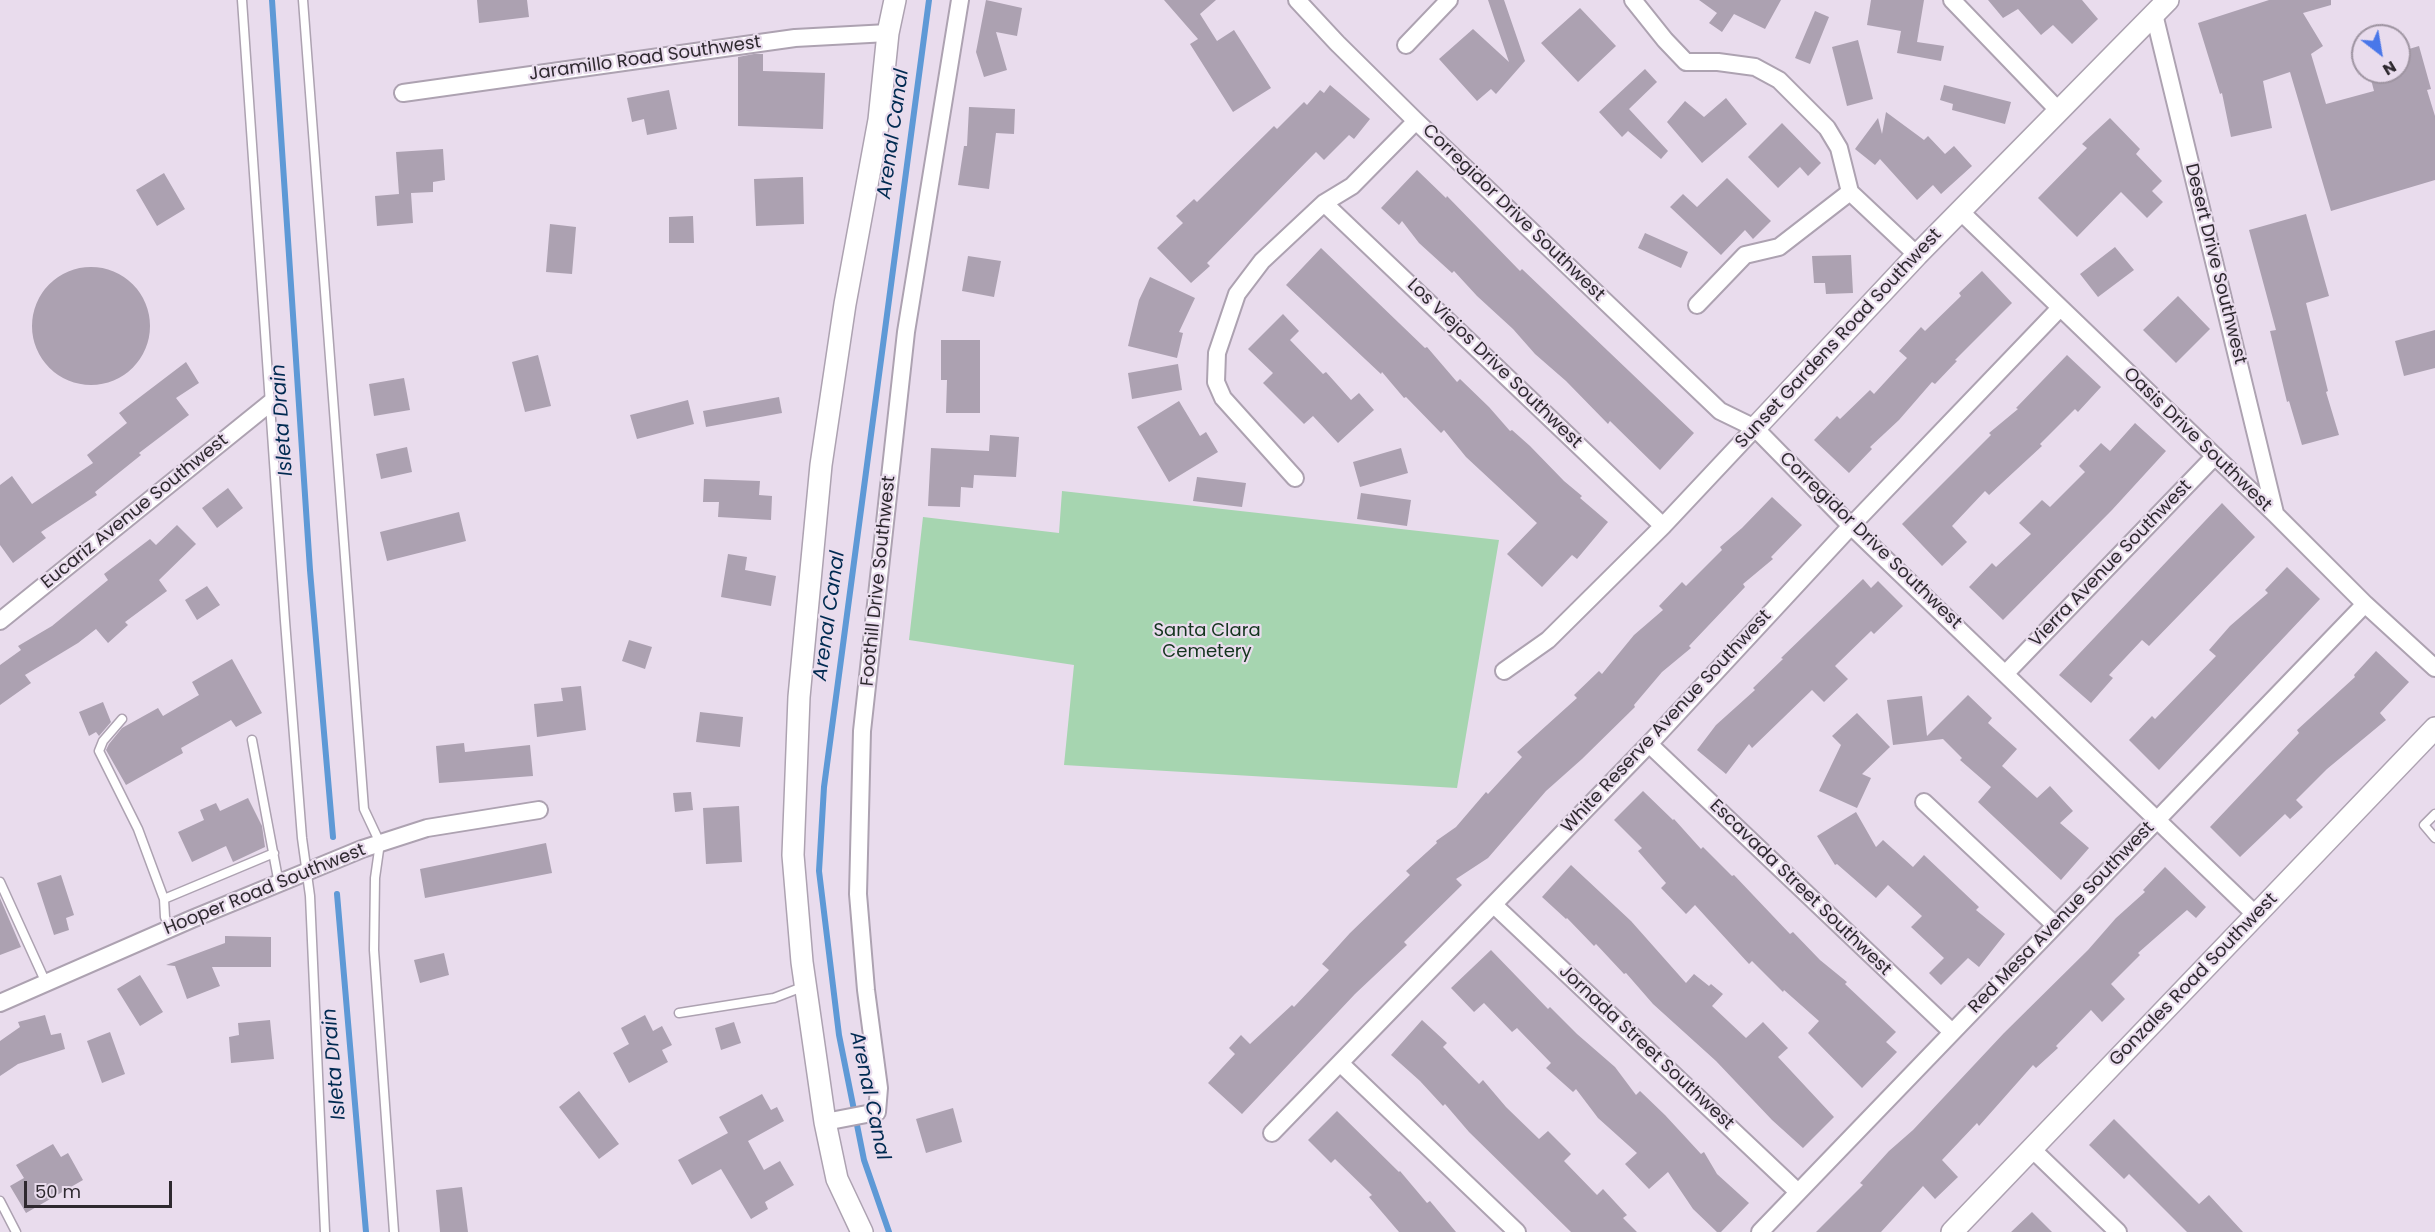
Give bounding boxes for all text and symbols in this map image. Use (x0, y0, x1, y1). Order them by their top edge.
north arrow (2351, 24, 2411, 84)
street label: Jaramillo Road Southwest (528, 32, 762, 86)
text: N (2378, 55, 2401, 81)
water label: Arenal Canal (873, 68, 915, 200)
street label: Corregidor Drive Southwest (1417, 120, 1609, 306)
street label: Desert Drive Southwest (2180, 161, 2250, 367)
street label: Sunset Gardens Road Southwest (1731, 225, 1947, 453)
street label: Los Viejos Drive Southwest (1402, 275, 1586, 453)
water label: Isleta Drain (267, 363, 299, 477)
street label: Oasis Drive Southwest (2118, 364, 2276, 516)
street label: Eucariz Avenue Southwest (37, 430, 233, 594)
street label: Corregidor Drive Southwest (1774, 448, 1966, 634)
street label: Foothill Drive Southwest (857, 475, 901, 687)
street label: Vierra Avenue Southwest (2025, 476, 2197, 652)
water label: Arenal Canal (809, 550, 851, 682)
street label: White Reserve Avenue Southwest (1558, 606, 1776, 838)
park label: Santa Clara Cemetery (1153, 620, 1261, 662)
street label: Escavada Street Southwest (1705, 795, 1895, 981)
street label: Red Mesa Avenue Southwest (1965, 818, 2159, 1018)
street label: Hooper Road Southwest (161, 840, 369, 940)
street label: Gonzales Road Southwest (2106, 889, 2282, 1071)
street label: Jornada Street Southwest (1554, 961, 1738, 1135)
water label: Isleta Drain (318, 1007, 352, 1121)
water label: Arenal Canal (844, 1030, 894, 1162)
scale bar (27, 1169, 176, 1207)
text: 50 m (35, 1179, 81, 1204)

